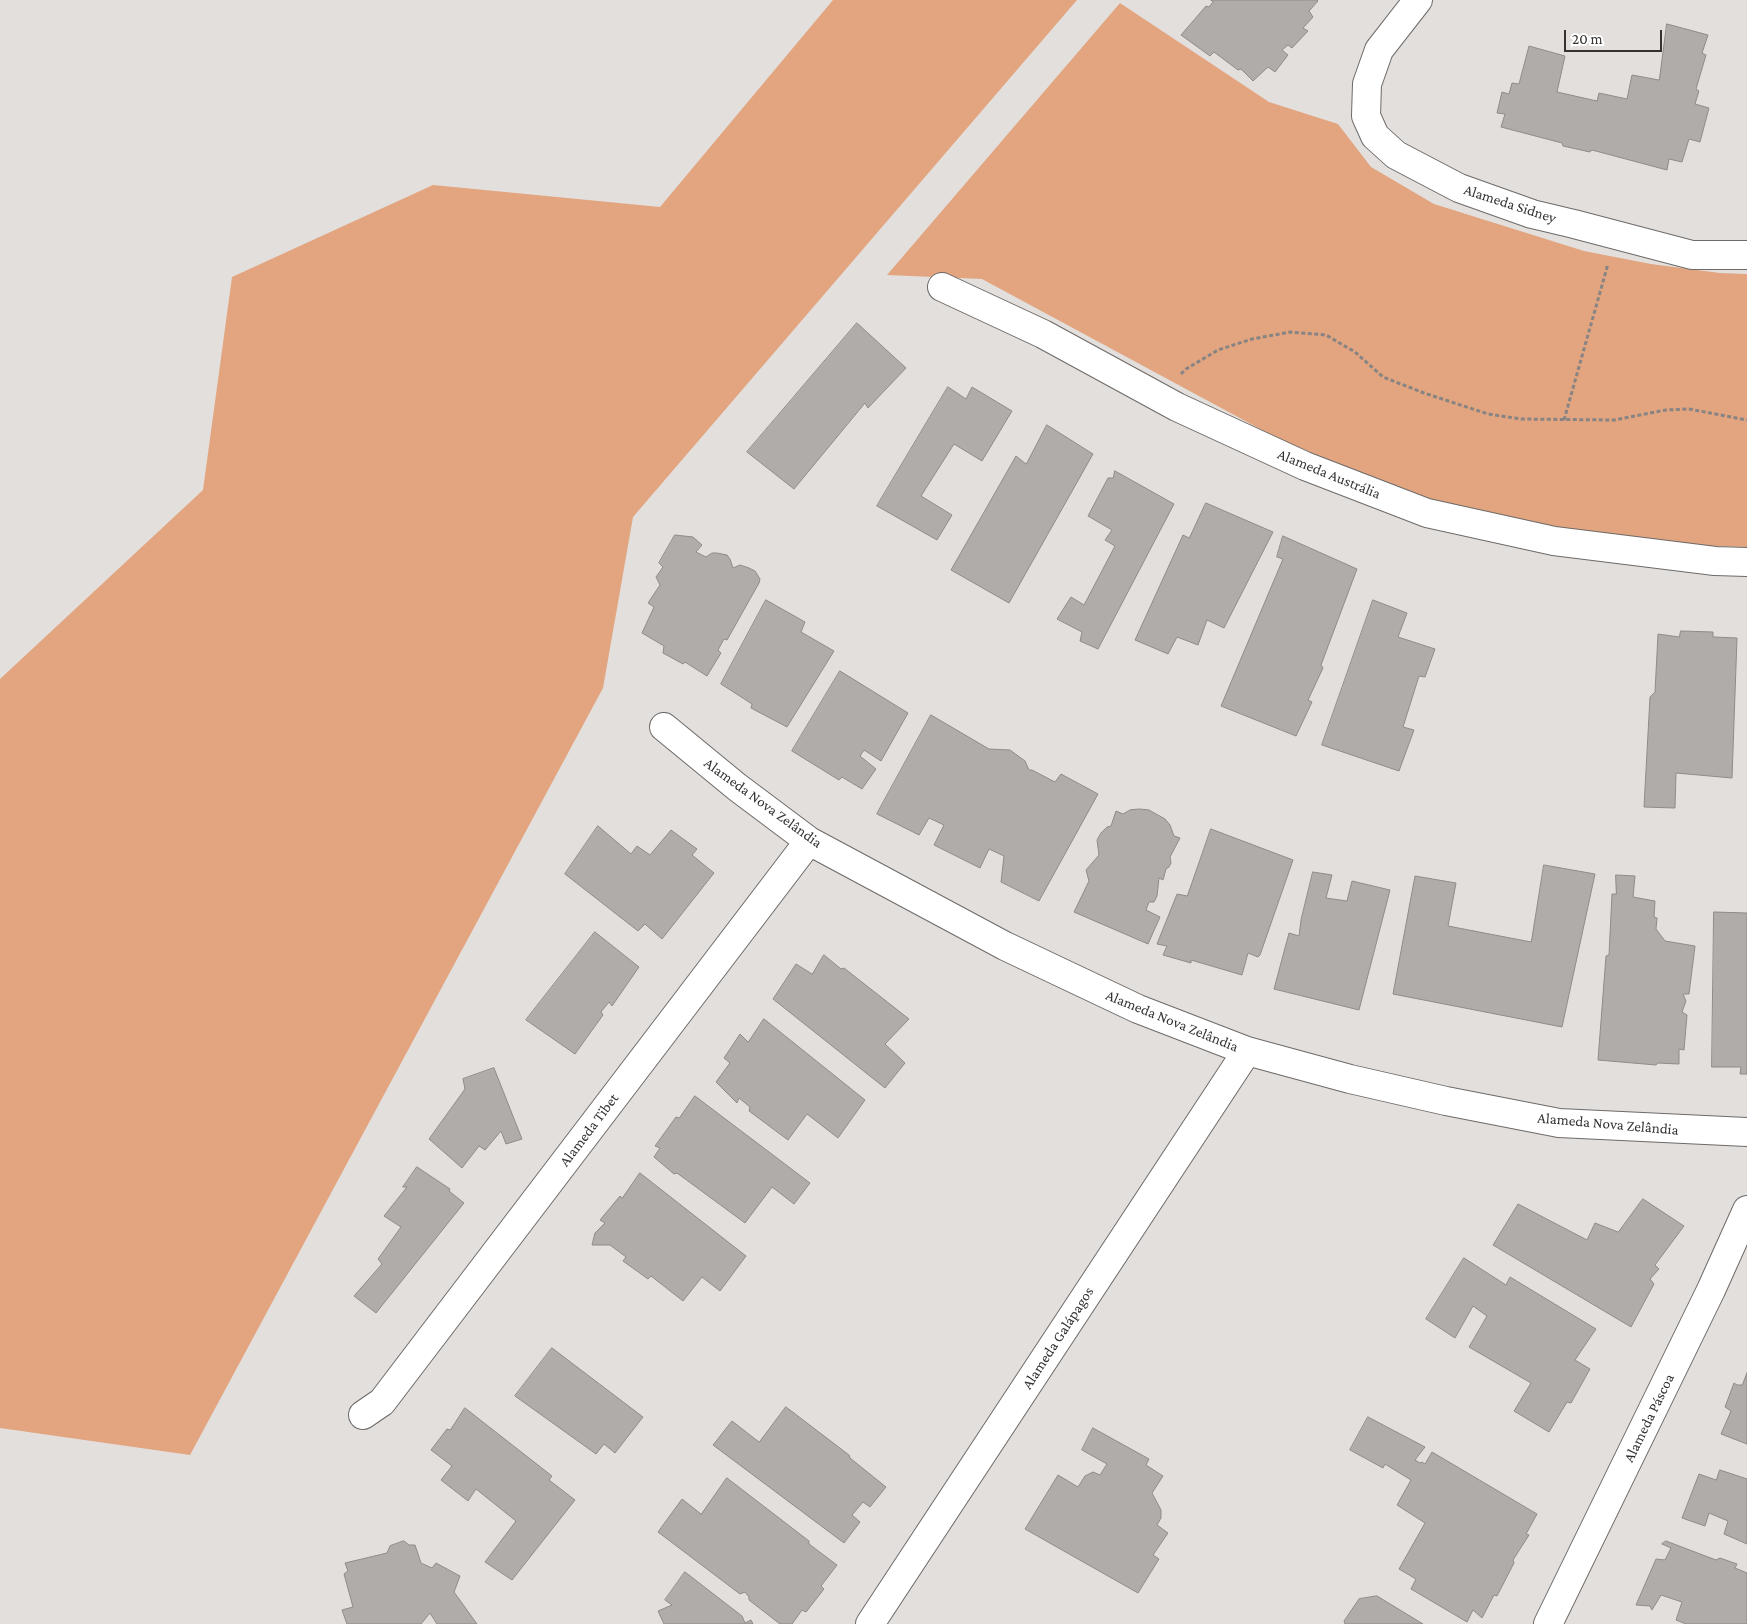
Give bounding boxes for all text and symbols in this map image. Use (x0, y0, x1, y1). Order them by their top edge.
scale bar (1567, 20, 1664, 52)
text: 20 m (1572, 31, 1603, 47)
street label: Alameda Sidney (1462, 181, 1558, 227)
street label: Alameda Austrália (1275, 445, 1383, 503)
street label: Alameda Nova Zelândia (700, 754, 826, 852)
street label: Alameda Nova Zelândia (1103, 986, 1241, 1056)
street label: Alameda Tibet (556, 1090, 622, 1170)
street label: Alameda Nova Zelândia (1537, 1109, 1679, 1139)
street label: Alameda Galápagos (1018, 1283, 1098, 1393)
street label: Alameda Páscoa (1620, 1371, 1678, 1465)

